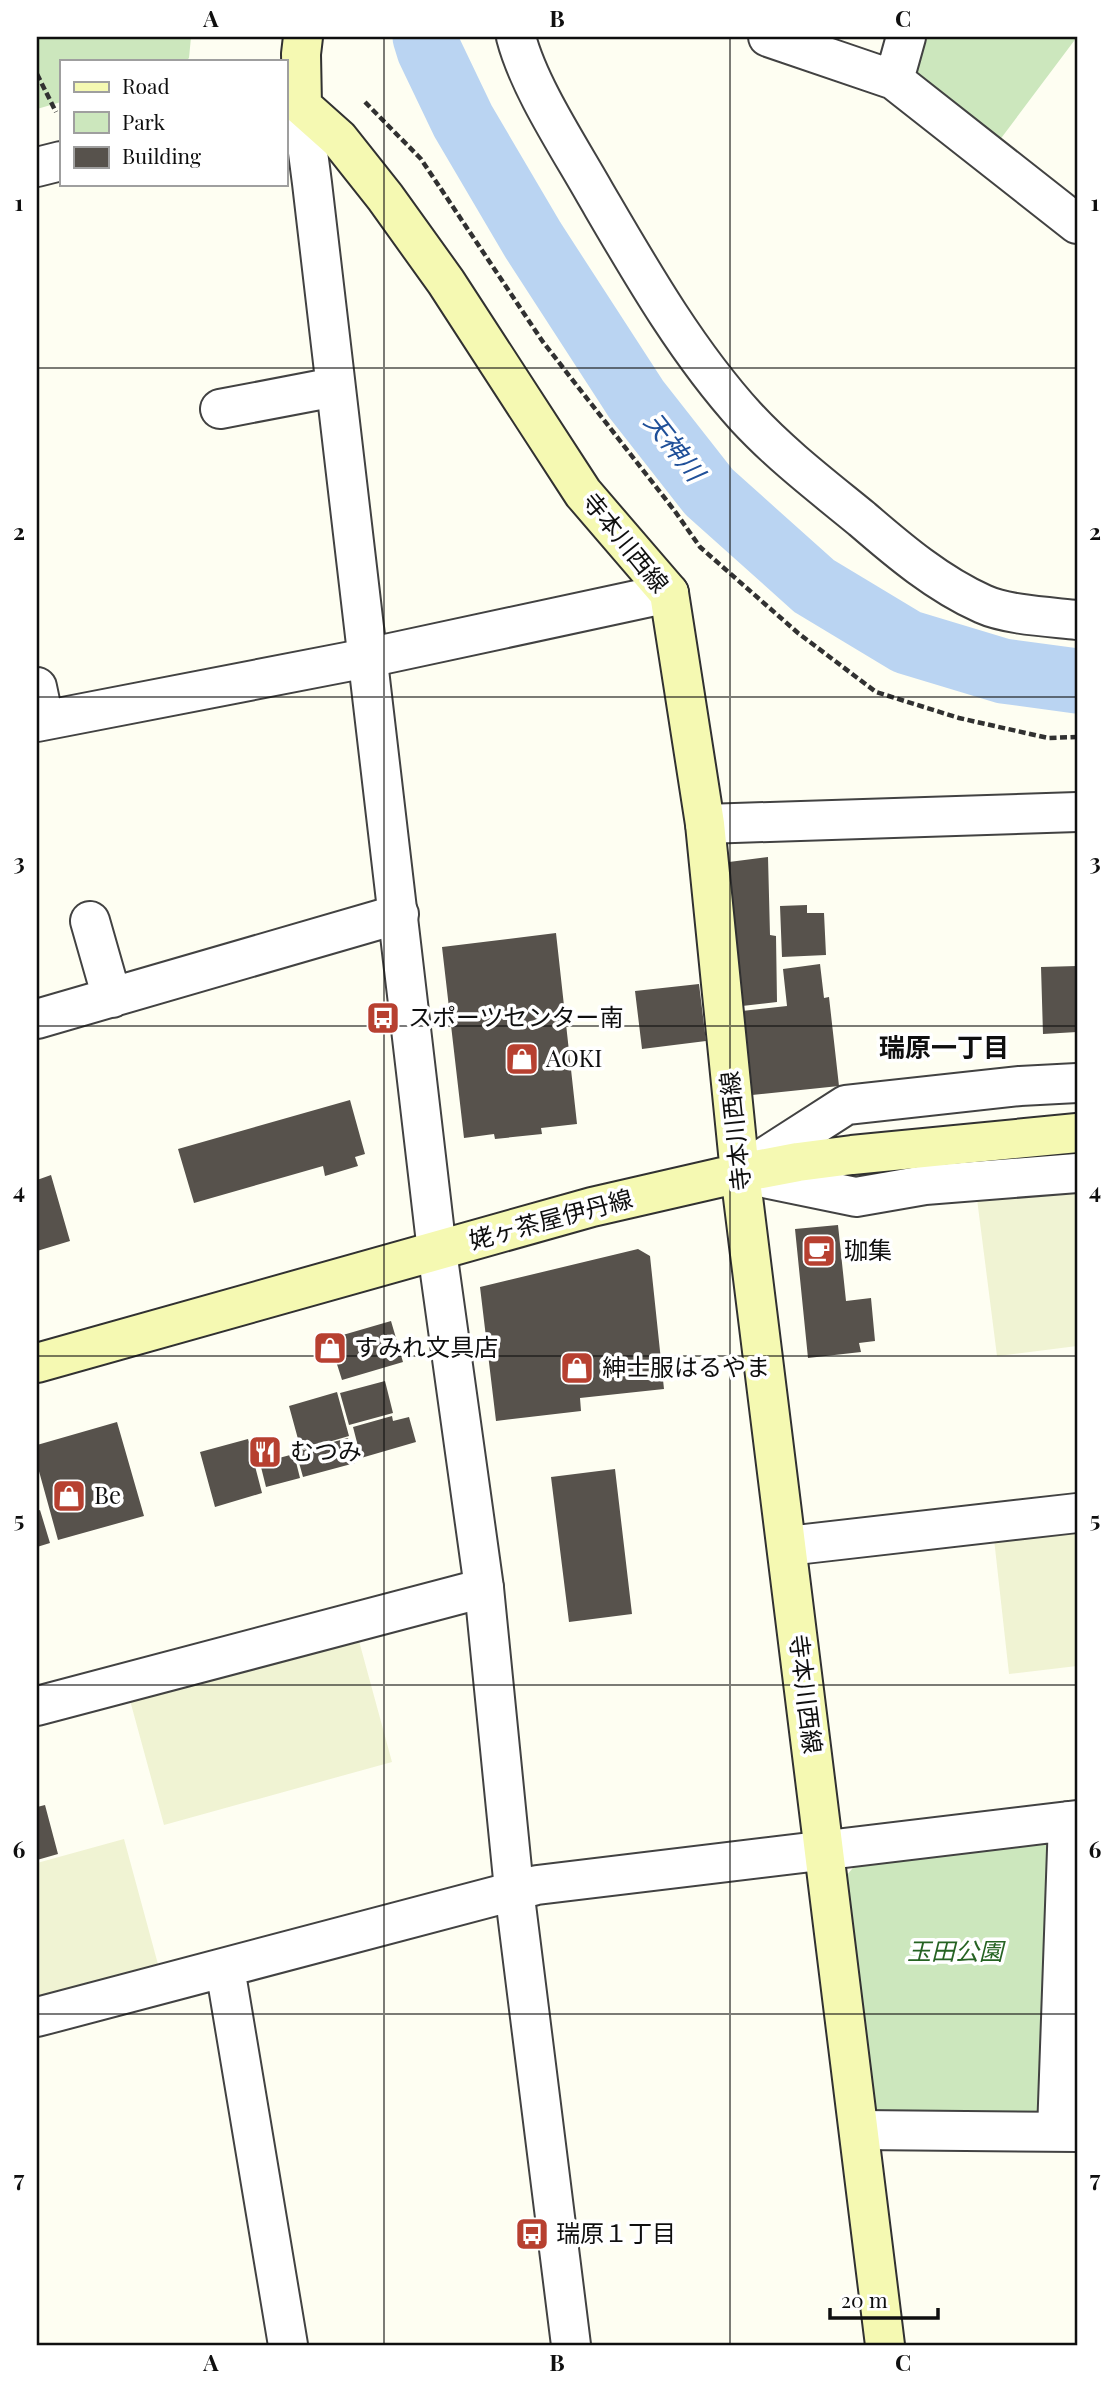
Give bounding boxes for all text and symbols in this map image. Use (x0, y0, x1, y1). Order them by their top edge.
text: A (202, 2, 219, 33)
text: B (549, 2, 565, 33)
text: C (895, 2, 911, 33)
legend (60, 60, 287, 186)
text: Road (122, 71, 170, 99)
text: Park (122, 107, 166, 135)
text: Building (122, 141, 201, 169)
text: 1 (15, 186, 24, 217)
text: 1 (1091, 186, 1100, 217)
water label: 天神川 (637, 405, 715, 490)
street label: 寺本川西線 (576, 485, 677, 598)
text: 2 (13, 515, 25, 546)
text: 2 (1089, 515, 1101, 546)
text: 3 (13, 845, 25, 876)
text: 3 (1089, 845, 1101, 876)
bus stop icon: スポーツセンター南 (364, 999, 402, 1037)
place label: スポーツセンター南 (408, 1000, 624, 1032)
district label: 瑞原一丁目 (879, 1029, 1009, 1064)
shop icon: AOKI (503, 1040, 541, 1078)
place label: AOKI (545, 1041, 602, 1073)
street label: 寺本川西線 (712, 1070, 756, 1193)
text: 4 (13, 1174, 25, 1205)
text: 4 (1089, 1174, 1101, 1205)
street label: 姥ヶ茶屋伊丹線 (465, 1181, 636, 1255)
cafe icon: 珈集 (800, 1232, 838, 1270)
place label: 珈集 (844, 1233, 892, 1265)
shop icon: すみれ文具店 (311, 1329, 349, 1367)
place label: すみれ文具店 (354, 1330, 498, 1362)
shop icon: 紳士服はるやま (558, 1349, 596, 1387)
place label: 紳士服はるやま (602, 1350, 770, 1382)
restaurant icon: むつみ (246, 1433, 284, 1471)
place label: むつみ (290, 1434, 362, 1466)
shop icon: Be (50, 1477, 88, 1515)
place label: Be (94, 1478, 121, 1510)
text: 5 (14, 1503, 24, 1534)
text: 5 (1090, 1503, 1100, 1534)
street label: 寺本川西線 (784, 1632, 830, 1755)
text: 6 (13, 1833, 26, 1864)
text: 6 (1089, 1833, 1102, 1864)
park label: 玉田公園 (907, 1934, 1006, 1966)
text: 7 (14, 2162, 25, 2193)
text: 7 (1090, 2162, 1101, 2193)
bus stop icon: 瑞原１丁目 (513, 2215, 551, 2253)
place label: 瑞原１丁目 (556, 2216, 676, 2248)
scale bar (830, 2277, 939, 2321)
text: 20 m (841, 2285, 888, 2313)
text: A (202, 2346, 219, 2377)
text: B (549, 2346, 565, 2377)
text: C (895, 2346, 911, 2377)

